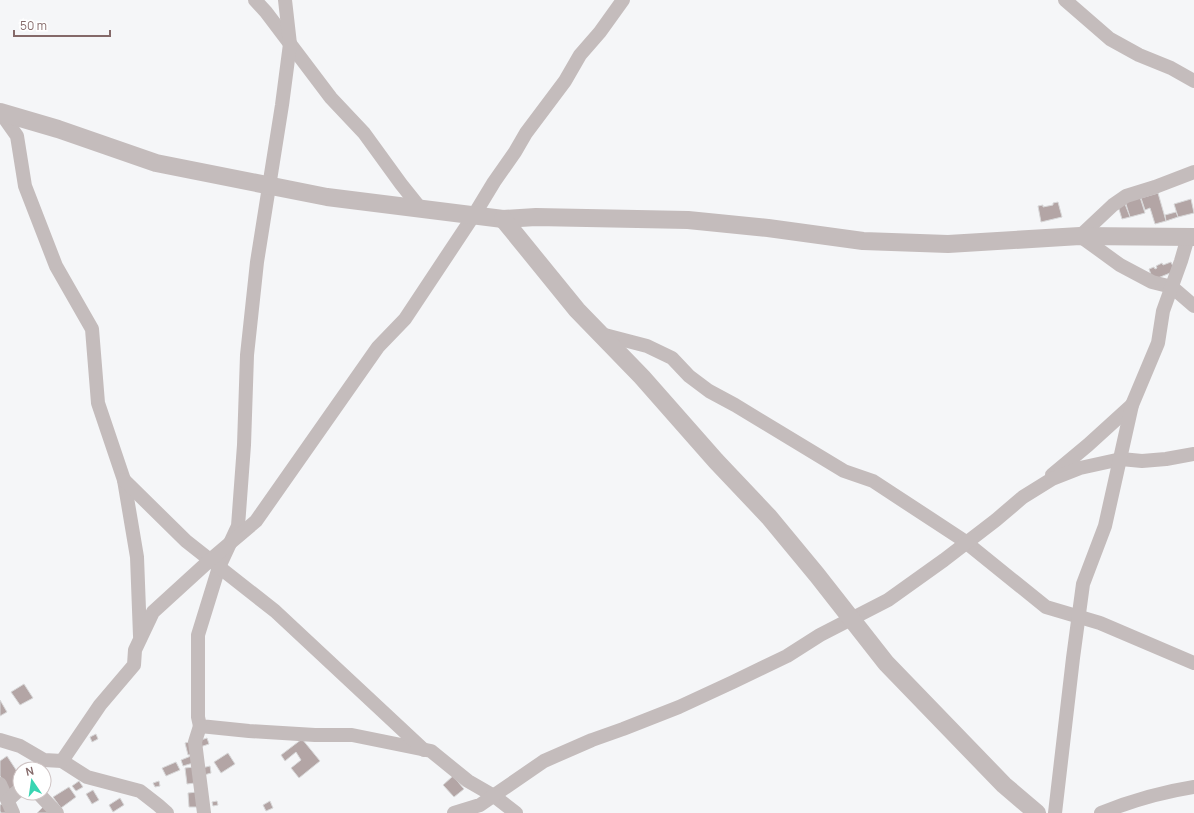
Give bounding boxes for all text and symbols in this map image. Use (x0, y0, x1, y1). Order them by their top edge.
scale bar (14, 12, 110, 38)
text: 50 m (20, 17, 47, 34)
north arrow (12, 761, 52, 801)
text: N (24, 763, 35, 779)

